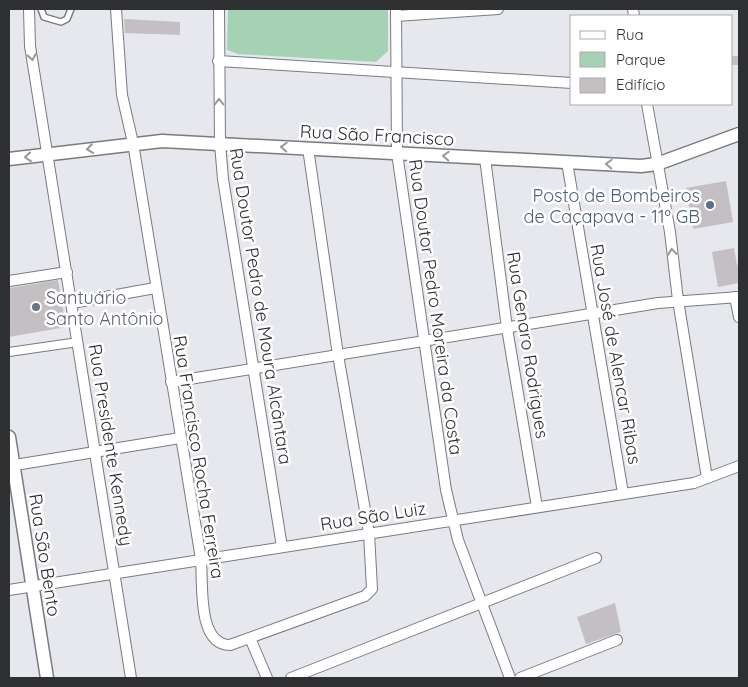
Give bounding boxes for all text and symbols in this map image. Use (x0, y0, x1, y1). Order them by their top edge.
legend (570, 15, 733, 105)
text: Rua (616, 25, 644, 44)
text: Parque (616, 50, 666, 69)
one-way arrow (26, 54, 37, 62)
text: Edifício (616, 75, 665, 94)
one-way arrow (214, 98, 224, 106)
street label: Rua São Francisco (299, 119, 455, 151)
one-way arrow (280, 142, 288, 152)
one-way arrow (86, 143, 94, 154)
street label: Rua Doutor Pedro de Moura Alcântara (225, 146, 297, 466)
one-way arrow (442, 150, 450, 161)
one-way arrow (24, 151, 32, 162)
street label: Rua Doutor Pedro Moreira da Costa (404, 158, 468, 456)
one-way arrow (604, 159, 612, 170)
place label: Posto de Bombeiros de Caçapava - 11º GB (524, 184, 700, 228)
marker: Posto de Bombeiros de Caçapava - 11º GB (704, 199, 716, 211)
street label: Rua José de Alencar Ribas (585, 242, 647, 466)
one-way arrow (667, 248, 678, 256)
street label: Rua Genaro Rodrigues (502, 250, 554, 440)
place label: Santuário Santo Antônio (46, 286, 163, 330)
marker: Santuário Santo Antônio (30, 301, 42, 313)
street label: Rua Francisco Rocha Ferreira (168, 334, 230, 580)
street label: Rua Presidente Kennedy (84, 342, 138, 548)
street label: Rua São Bento (24, 492, 66, 618)
street label: Rua São Luiz (318, 496, 428, 536)

